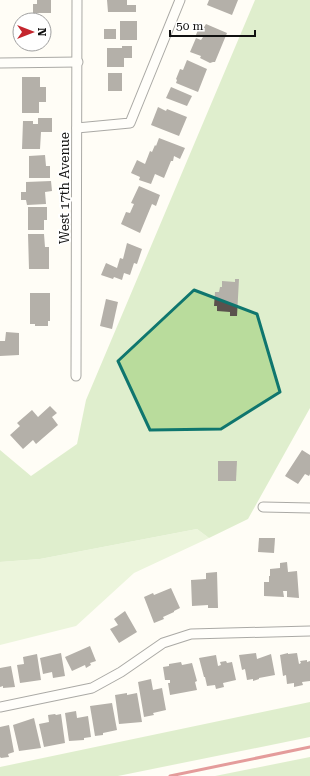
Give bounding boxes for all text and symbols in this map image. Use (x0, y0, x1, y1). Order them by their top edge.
north arrow (12, 12, 52, 52)
scale bar (170, 12, 255, 38)
text: 50 m (176, 19, 203, 33)
text: N (35, 28, 48, 37)
street label: West 17th Avenue (57, 132, 72, 244)

